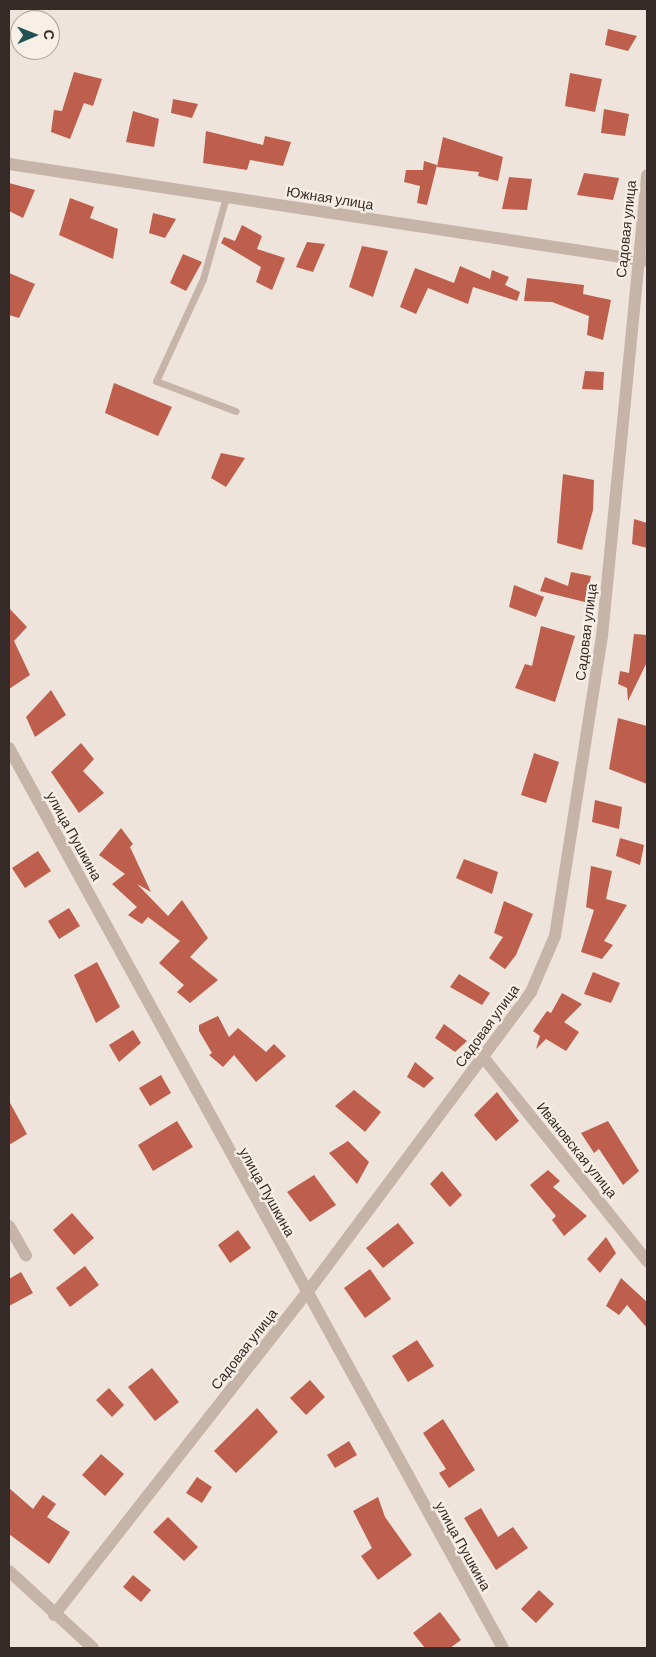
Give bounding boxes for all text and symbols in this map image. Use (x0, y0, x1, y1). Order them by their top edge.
north arrow (10, 10, 60, 60)
text: С (41, 30, 58, 40)
street label: Садовая улица (613, 179, 639, 279)
street label: Южная улица (285, 183, 375, 213)
street label: Садовая улица (572, 582, 600, 682)
street label: улица Пушкина (43, 789, 105, 883)
street label: Садовая улица (451, 981, 523, 1071)
street label: Ивановская улица (533, 1099, 621, 1201)
street label: улица Пушкина (236, 1145, 298, 1239)
street label: Садовая улица (207, 1305, 281, 1393)
street label: улица Пушкина (432, 1499, 494, 1593)

